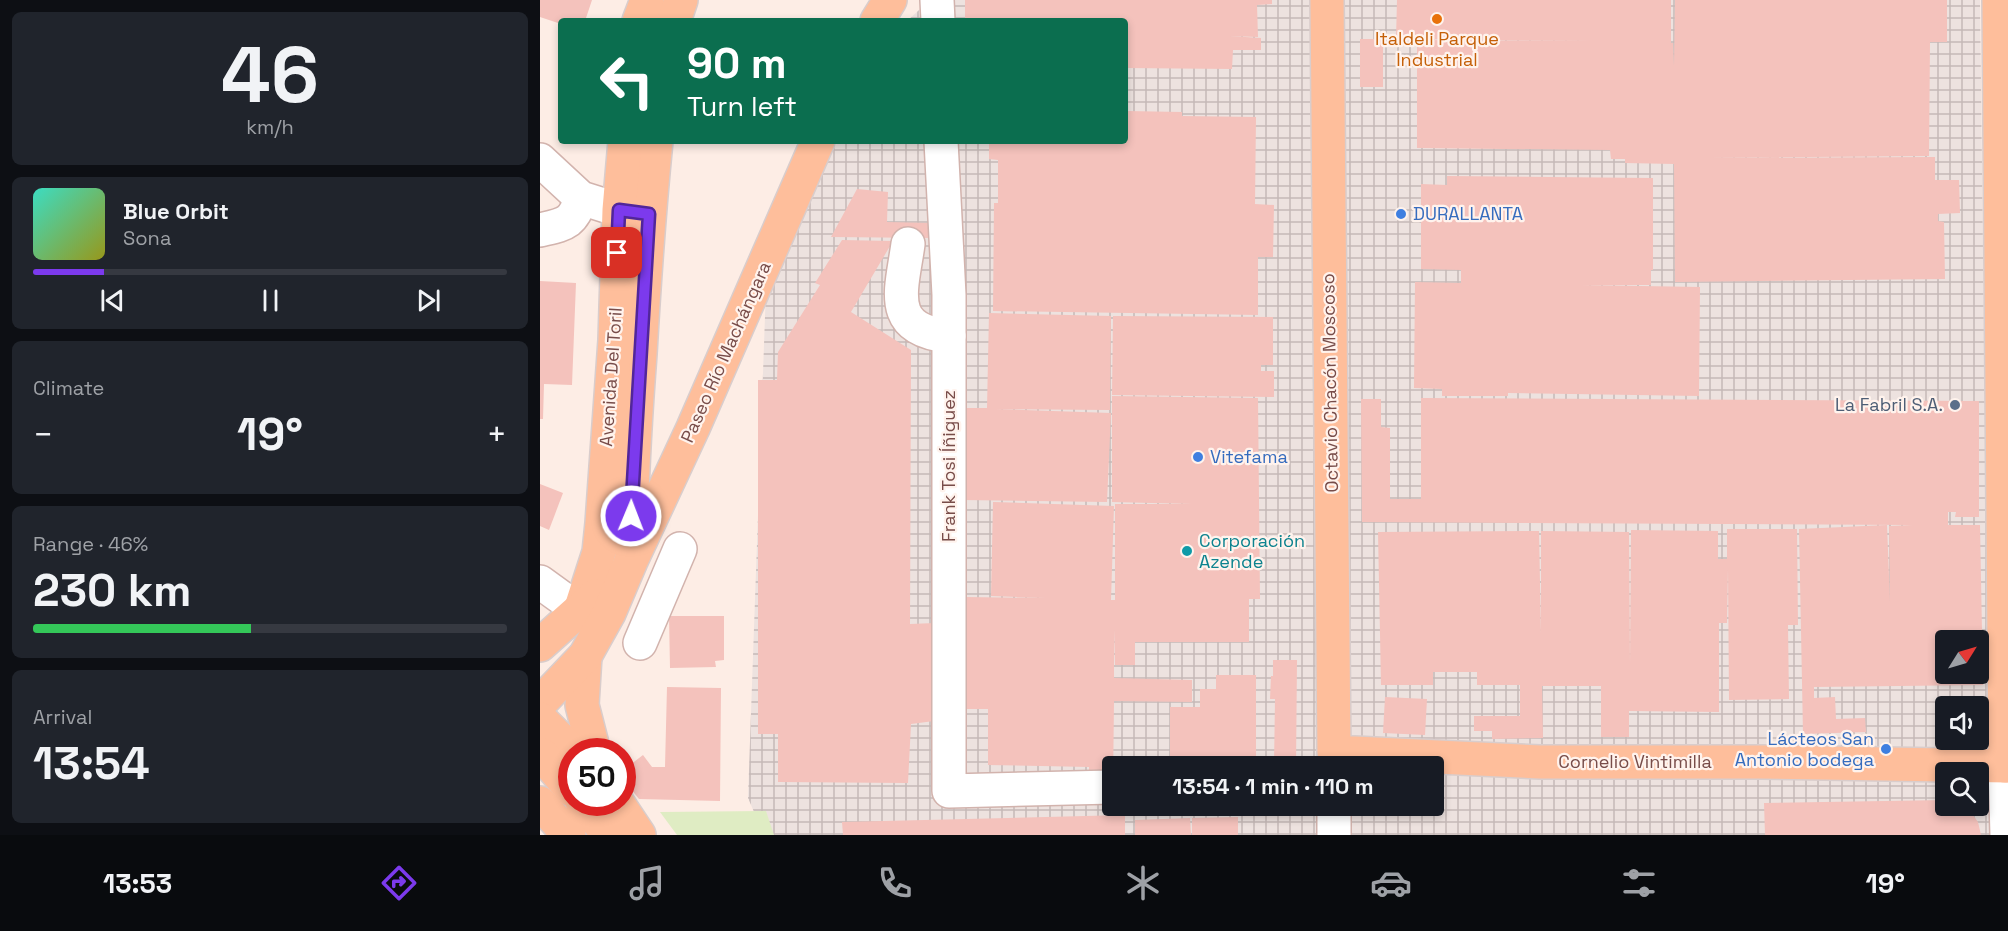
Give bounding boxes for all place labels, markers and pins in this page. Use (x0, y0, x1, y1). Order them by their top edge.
marker: Italdeli Parque Industrial (1430, 12, 1444, 26)
place label: Italdeli Parque Industrial (1375, 27, 1499, 71)
place label: DURALLANTA (1413, 202, 1523, 225)
marker: DURALLANTA (1394, 207, 1408, 221)
pin (591, 227, 642, 278)
place label: La Fabril S.A. (1835, 393, 1943, 416)
marker: La Fabril S.A. (1948, 398, 1962, 412)
place label: Vitefama (1210, 445, 1288, 468)
marker: Vitefama (1191, 450, 1205, 464)
place label: Corporación Azende (1199, 529, 1305, 573)
marker: Corporación Azende (1180, 544, 1194, 558)
place label: Lácteos San Antonio bodega (1735, 727, 1874, 771)
marker: Lácteos San Antonio bodega (1879, 742, 1893, 756)

